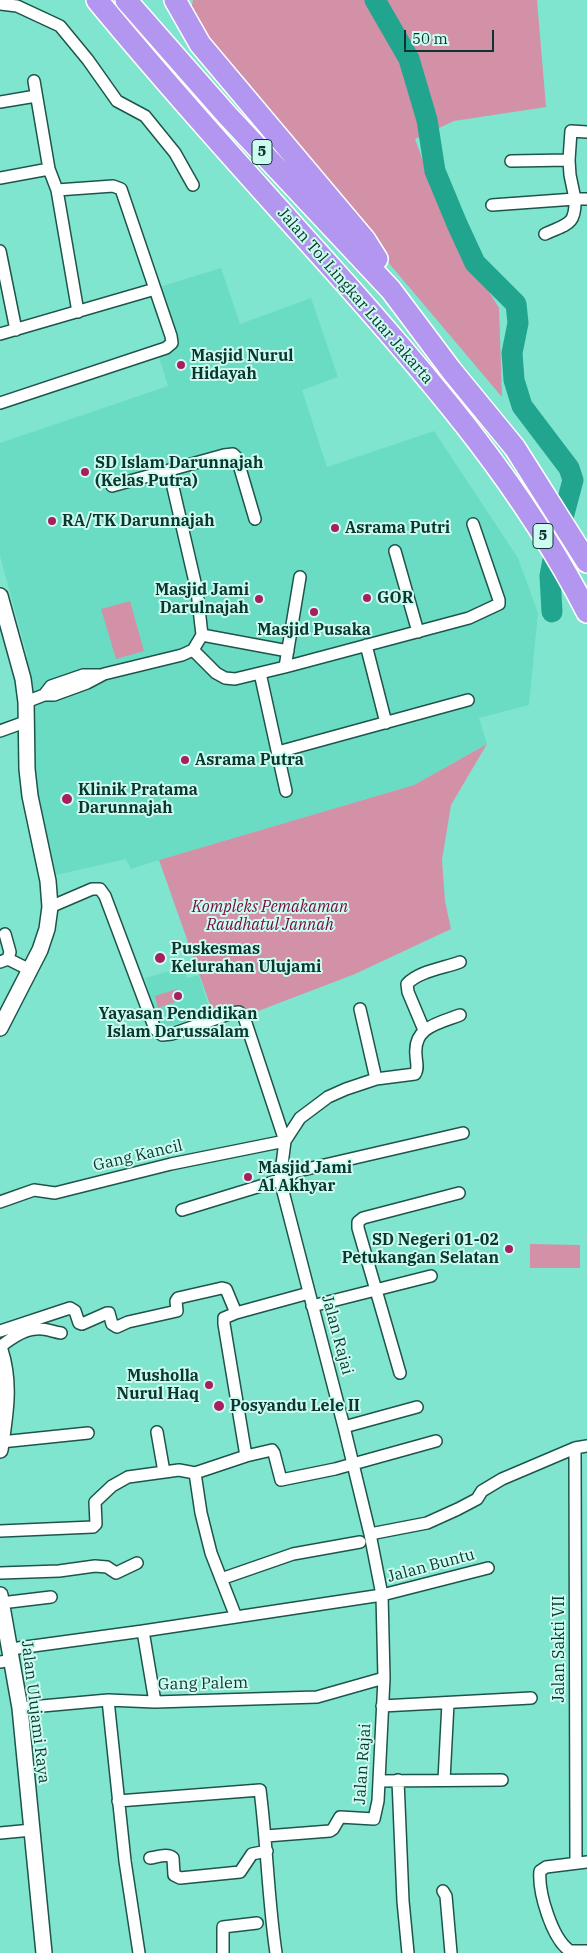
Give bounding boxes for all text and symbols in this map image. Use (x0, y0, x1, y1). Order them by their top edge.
scale bar (407, 20, 497, 52)
text: 50 m (412, 29, 448, 48)
road number: 5 (252, 140, 272, 164)
street label: Jalan Tol Lingkar Luar Jakarta (273, 204, 437, 388)
place label: Masjid Nurul Hidayah (191, 346, 293, 384)
marker: Masjid Nurul Hidayah (175, 359, 187, 371)
place label: SD Islam Darunnajah (Kelas Putra) (95, 453, 263, 491)
marker: SD Islam Darunnajah (Kelas Putra) (79, 466, 91, 478)
place label: RA/TK Darunnajah (62, 511, 215, 531)
marker: RA/TK Darunnajah (46, 515, 58, 527)
place label: Asrama Putri (345, 518, 450, 538)
marker: Asrama Putri (329, 522, 341, 534)
road number: 5 (533, 524, 553, 548)
place label: Masjid Jami Darulnajah (155, 580, 249, 618)
place label: GOR (377, 588, 413, 608)
marker: GOR (361, 592, 373, 604)
marker: Masjid Jami Darulnajah (253, 593, 265, 605)
marker: Masjid Pusaka (308, 606, 320, 618)
place label: Masjid Pusaka (257, 620, 371, 640)
place label: Asrama Putra (195, 750, 304, 770)
marker: Asrama Putra (179, 754, 191, 766)
place label: Klinik Pratama Darunnajah (78, 780, 198, 818)
marker: Klinik Pratama Darunnajah (60, 792, 74, 806)
park label: Kompleks Pemakaman Raudhatul Jannah (192, 897, 348, 935)
place label: Puskesmas Kelurahan Ulujami (171, 939, 321, 977)
marker: Puskesmas Kelurahan Ulujami (153, 951, 167, 965)
marker: Yayasan Pendidikan Islam Darussalam (172, 990, 184, 1002)
place label: Yayasan Pendidikan Islam Darussalam (98, 1004, 258, 1042)
street label: Gang Kancil (91, 1136, 185, 1176)
place label: Masjid Jami Al Akhyar (258, 1158, 352, 1196)
marker: Masjid Jami Al Akhyar (242, 1171, 254, 1183)
place label: SD Negeri 01-02 Petukangan Selatan (342, 1230, 499, 1268)
marker: SD Negeri 01-02 Petukangan Selatan (503, 1243, 515, 1255)
street label: Jalan Rajai (317, 1293, 357, 1377)
place label: Musholla Nurul Haq (117, 1366, 199, 1404)
marker: Musholla Nurul Haq (203, 1379, 215, 1391)
place label: Posyandu Lele II (230, 1396, 360, 1416)
marker: Posyandu Lele II (212, 1399, 226, 1413)
street label: Jalan Buntu (385, 1545, 477, 1587)
street label: Jalan Sakti VII (549, 1596, 569, 1702)
street label: Jalan Ulujami Raya (17, 1639, 53, 1785)
street label: Gang Palem (158, 1674, 248, 1694)
street label: Jalan Rajai (351, 1723, 375, 1805)

